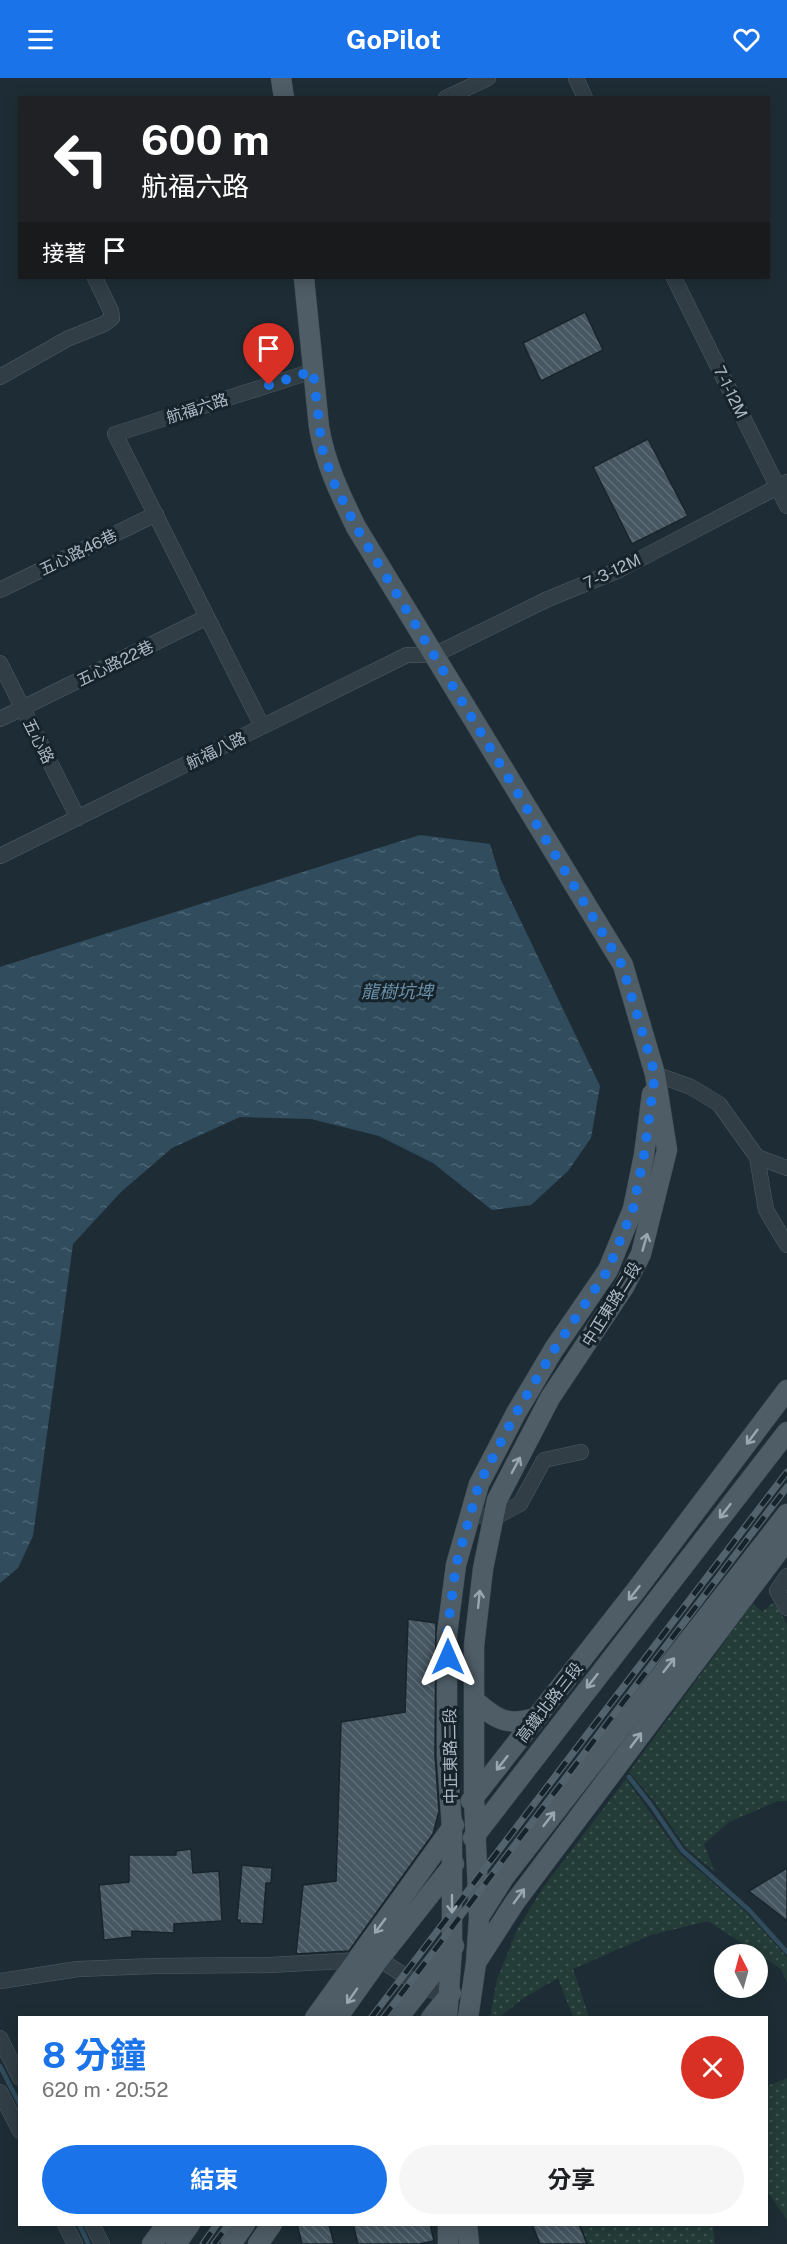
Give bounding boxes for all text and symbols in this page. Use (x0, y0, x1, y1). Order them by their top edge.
icon: menu (24, 23, 57, 56)
text: GoPilot (346, 23, 441, 55)
icon: heart (730, 23, 763, 56)
text: 600 m (141, 115, 270, 164)
icon: left (42, 120, 120, 198)
text: 航福六路 (141, 170, 249, 202)
icon: arrive (98, 234, 131, 267)
text: 接著 (42, 240, 86, 266)
pin (243, 323, 294, 385)
icon: arrive (252, 332, 285, 365)
street label: 7-1-12M (710, 363, 751, 422)
street label: 航福六路 (164, 390, 231, 427)
street label: 五心路46巷 (36, 525, 120, 579)
street label: 7-3-12M (581, 550, 644, 593)
street label: 五心路22巷 (74, 637, 157, 690)
street label: 五心路 (19, 716, 58, 767)
street label: 航福八路 (183, 728, 249, 773)
water label: 龍樹坑埤 (361, 981, 435, 1002)
one-way arrow (639, 1233, 651, 1252)
street label: 中正東路二段 (578, 1259, 645, 1350)
one-way arrow (745, 1429, 758, 1445)
one-way arrow (510, 1456, 522, 1474)
one-way arrow (719, 1503, 732, 1519)
one-way arrow (628, 1584, 641, 1600)
one-way arrow (474, 1590, 485, 1610)
position arrow (416, 1625, 480, 1689)
one-way arrow (663, 1657, 676, 1673)
street label: 高鐵北路三段 (512, 1659, 586, 1746)
one-way arrow (586, 1673, 599, 1689)
street label: 中正東路二段 (440, 1708, 461, 1804)
one-way arrow (629, 1732, 642, 1748)
one-way arrow (495, 1755, 508, 1771)
one-way arrow (543, 1811, 556, 1827)
one-way arrow (513, 1889, 525, 1905)
one-way arrow (446, 1894, 458, 1914)
one-way arrow (374, 1917, 386, 1933)
north arrow (714, 1944, 768, 1998)
map controls (714, 1944, 768, 1998)
one-way arrow (346, 1988, 358, 2004)
text: 8 分鐘 (42, 2034, 146, 2076)
button: close (681, 2036, 744, 2099)
text: 620 m · 20:52 (42, 2078, 168, 2102)
button: 結束 (42, 2145, 387, 2214)
button: 分享 (399, 2145, 744, 2214)

